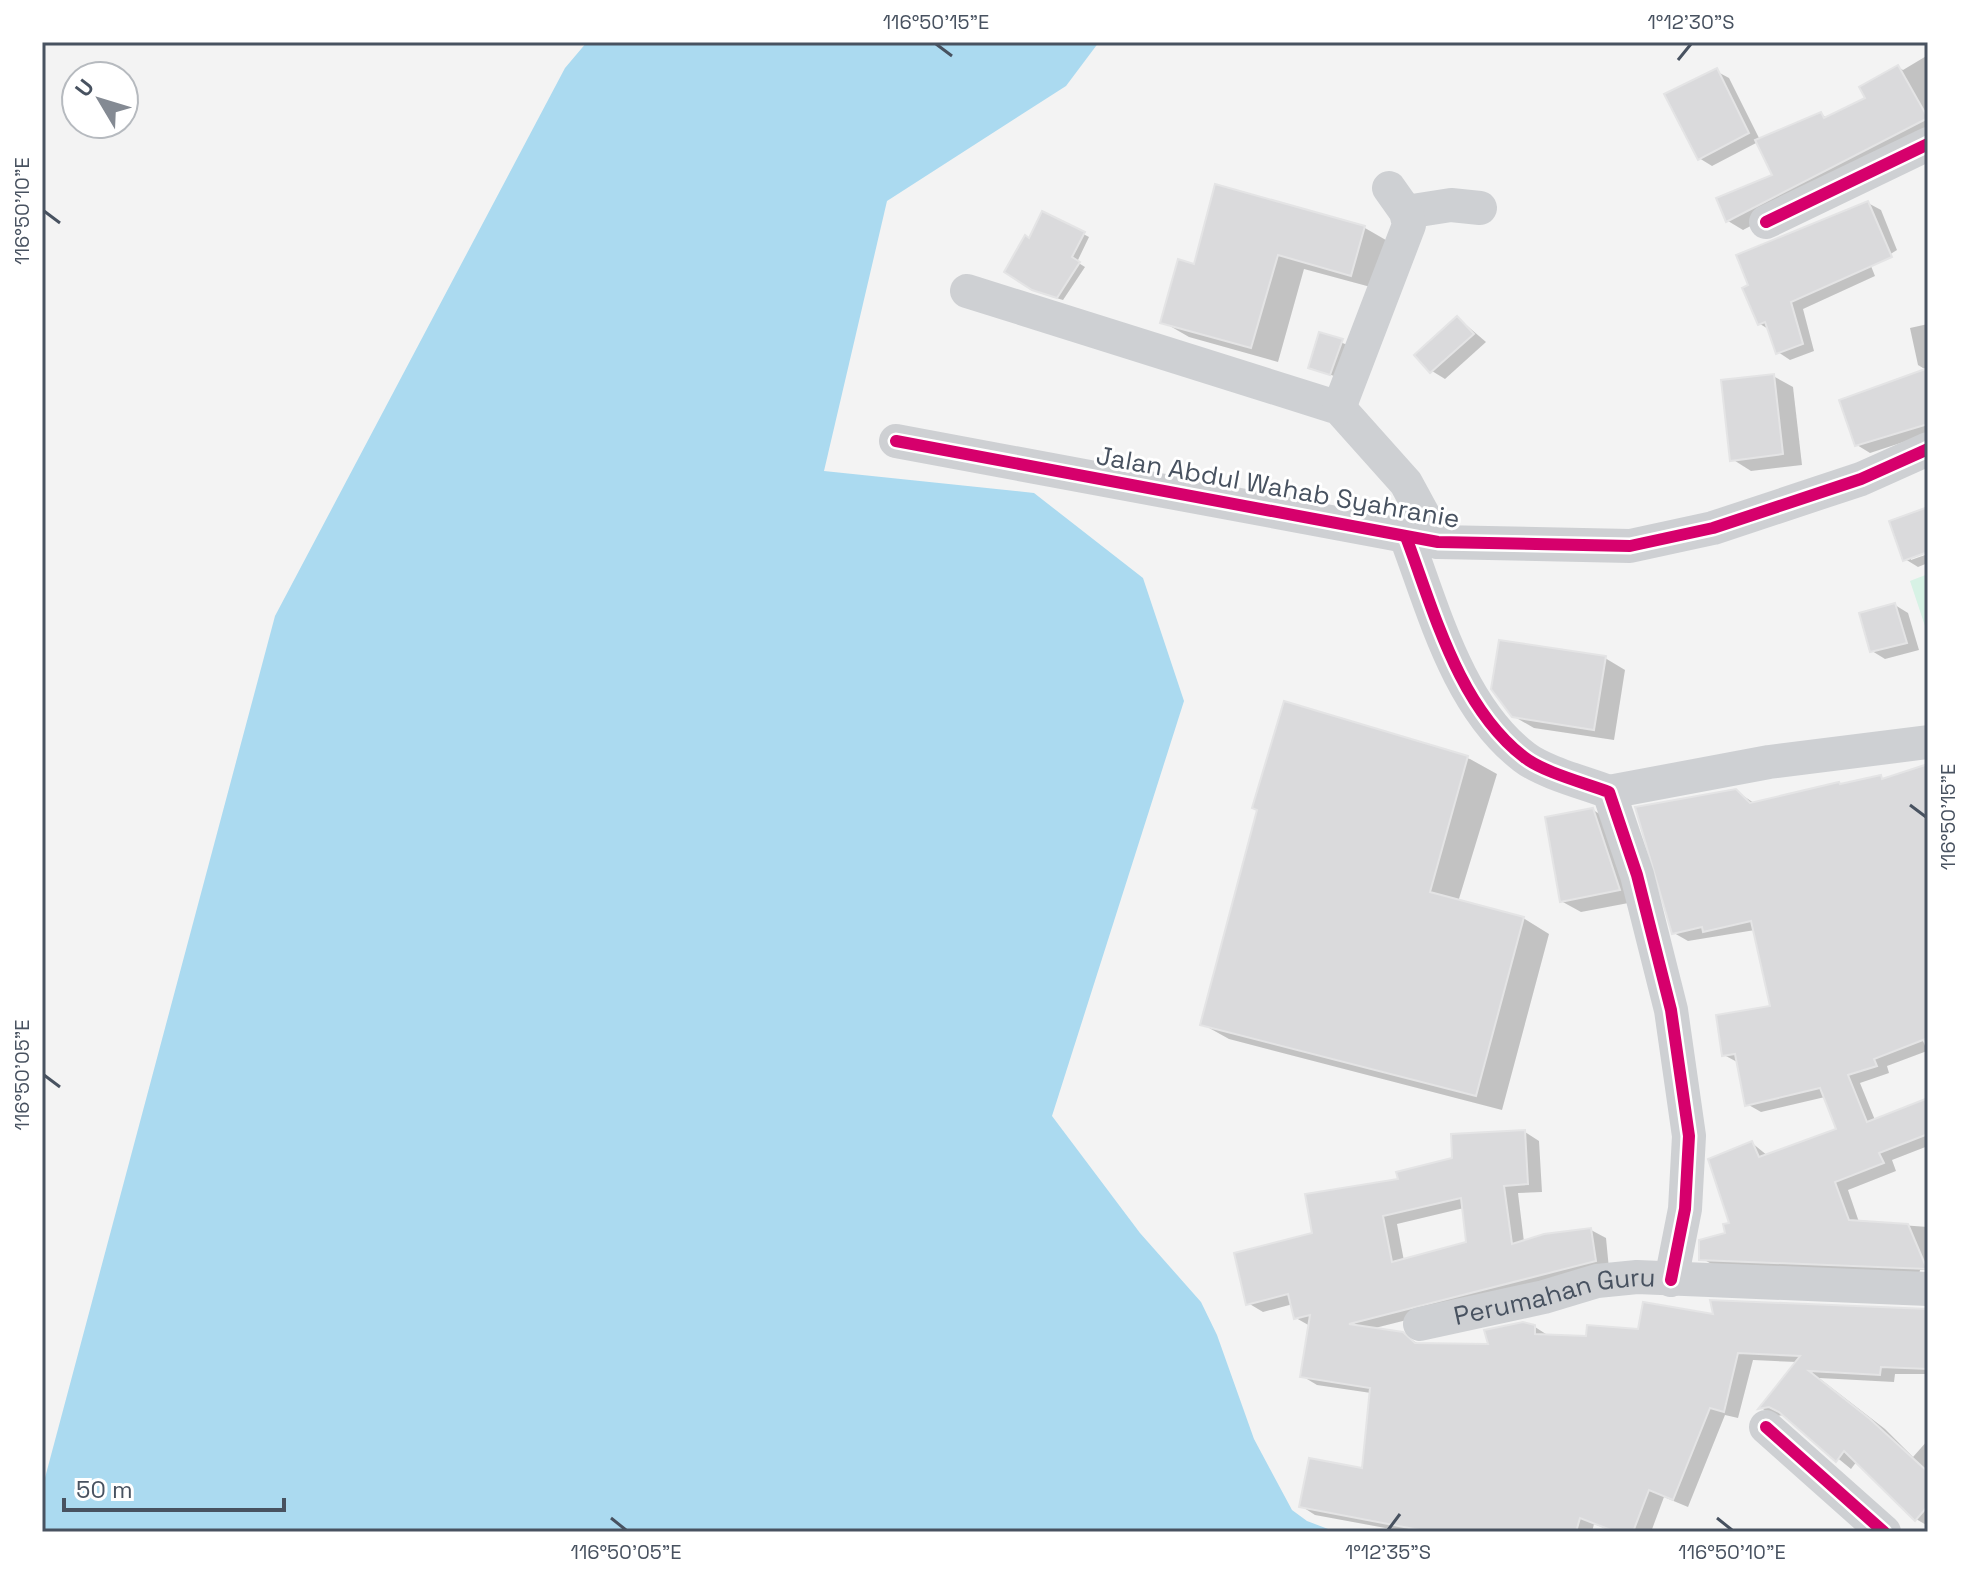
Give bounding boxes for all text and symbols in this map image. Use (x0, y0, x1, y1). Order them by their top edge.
text: 116°50'15"E (883, 9, 989, 35)
text: 1°12'30"S (1647, 9, 1735, 35)
north arrow (60, 60, 140, 140)
text: U (69, 73, 100, 102)
text: 116°50'10"E (9, 157, 35, 265)
street label: Jalan Abdul Wahab Syahranie (1094, 438, 1462, 536)
text: 116°50'15"E (1935, 764, 1961, 870)
text: 116°50'05"E (9, 1020, 35, 1130)
street label: Perumahan Guru (1451, 1260, 1656, 1333)
scale bar (64, 1462, 284, 1512)
text: 50 m (76, 1474, 133, 1505)
text: 116°50'05"E (571, 1539, 681, 1565)
text: 1°12'35"S (1345, 1539, 1431, 1565)
text: 116°50'10"E (1678, 1539, 1786, 1565)

